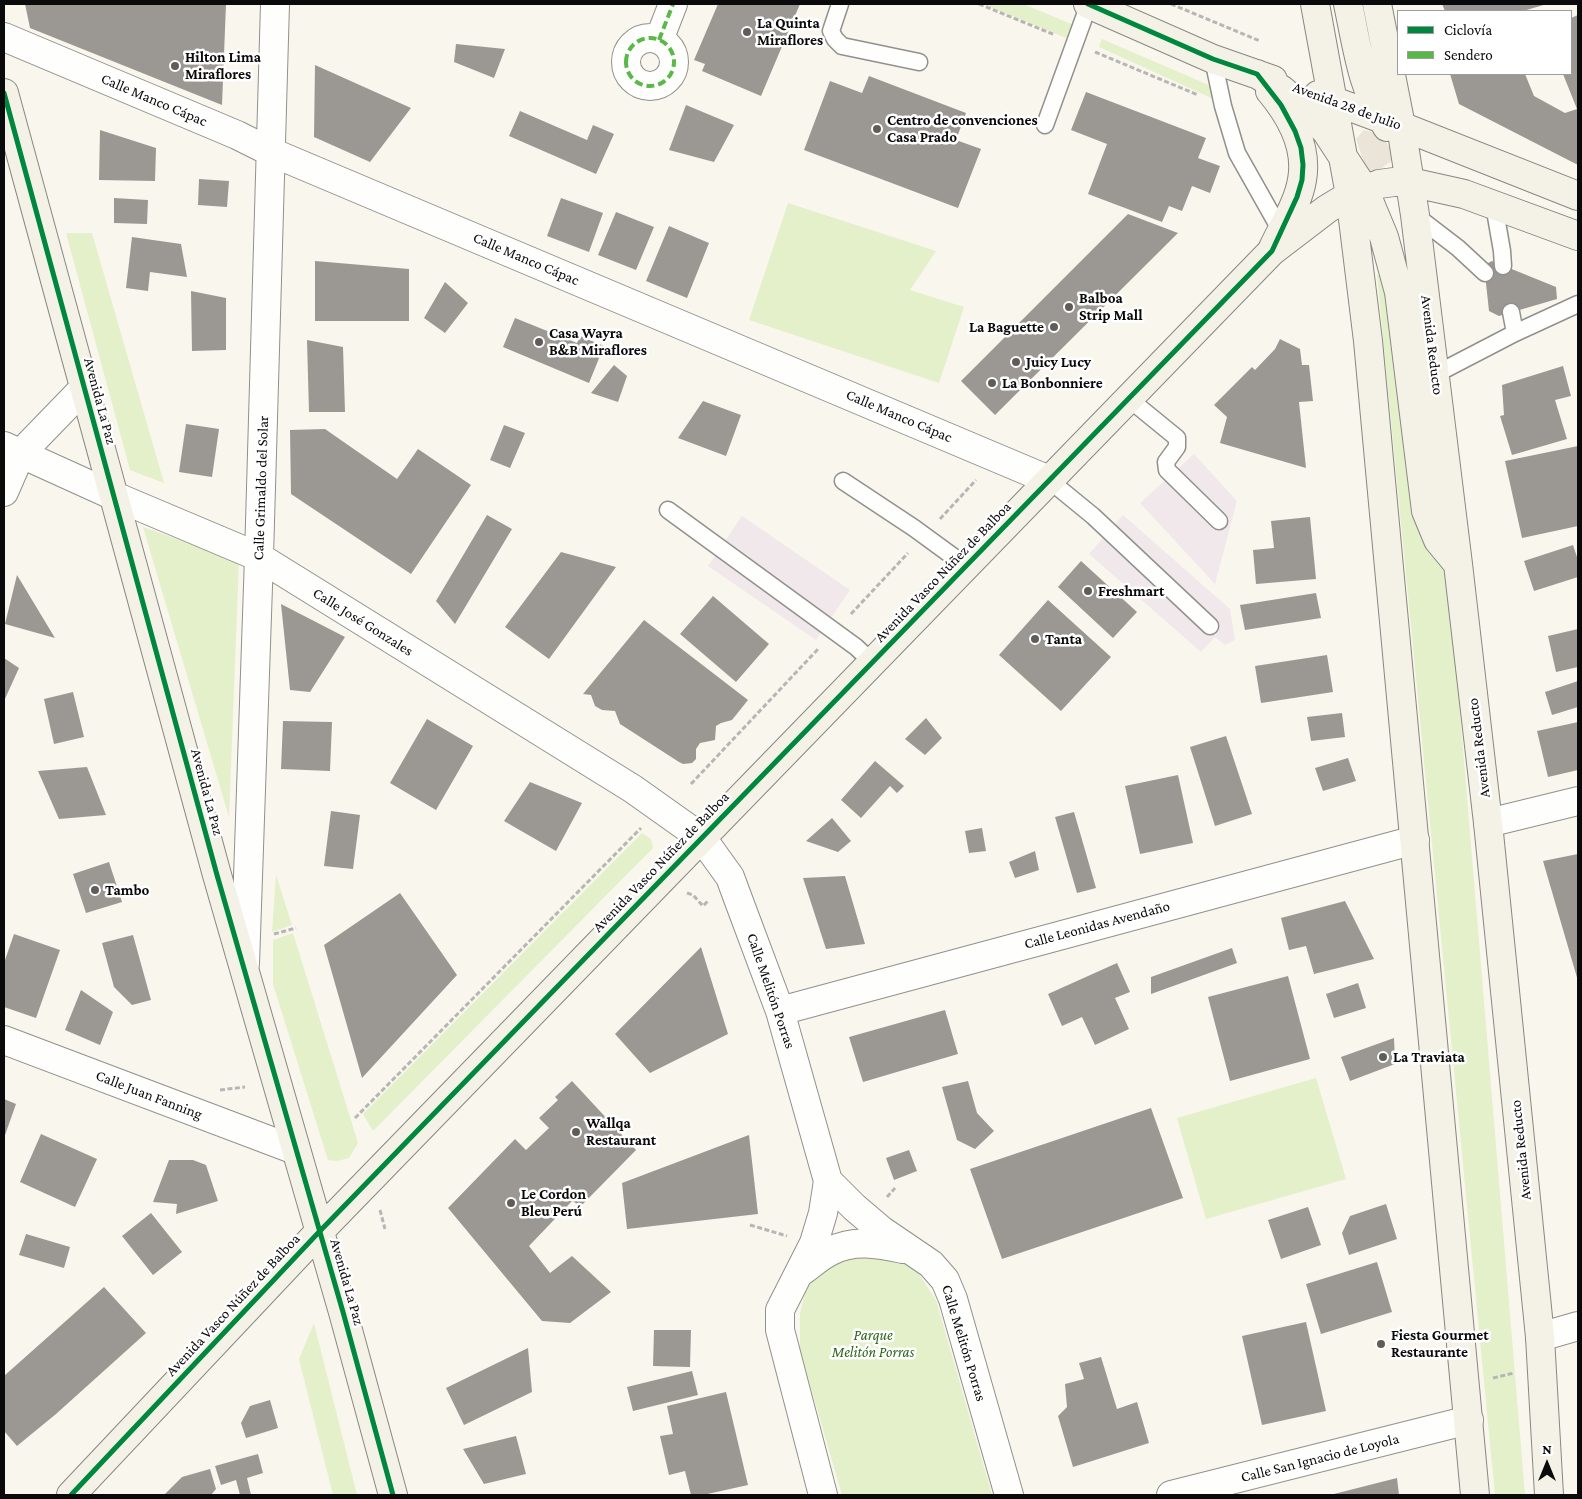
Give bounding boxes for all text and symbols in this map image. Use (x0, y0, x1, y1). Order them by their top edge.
legend (1397, 10, 1572, 75)
place label: La Quinta Miraflores (757, 14, 823, 49)
text: Ciclovía (1444, 22, 1492, 38)
marker: La Quinta Miraflores (741, 26, 753, 38)
text: Sendero (1444, 47, 1493, 63)
place label: Hilton Lima Miraflores (185, 48, 261, 83)
marker: Hilton Lima Miraflores (169, 60, 181, 72)
street label: Calle Manco Cápac (98, 70, 210, 130)
street label: Avenida 28 de Julio (1290, 78, 1404, 134)
place label: Centro de convenciones Casa Prado (887, 111, 1038, 146)
marker: Centro de convenciones Casa Prado (871, 123, 883, 135)
street label: Calle Manco Cápac (470, 229, 582, 289)
place label: Balboa Strip Mall (1079, 289, 1143, 324)
street label: Avenida Reducto (1417, 294, 1447, 396)
marker: Balboa Strip Mall (1063, 301, 1075, 313)
place label: La Baguette (969, 318, 1044, 336)
marker: La Baguette (1048, 321, 1060, 333)
place label: Casa Wayra B&B Miraflores (549, 324, 647, 359)
marker: Casa Wayra B&B Miraflores (533, 336, 545, 348)
place label: Juicy Lucy (1026, 353, 1091, 371)
street label: Avenida La Paz (80, 356, 120, 446)
marker: Juicy Lucy (1010, 356, 1022, 368)
place label: La Bonbonniere (1002, 374, 1103, 392)
marker: La Bonbonniere (986, 377, 998, 389)
street label: Calle Manco Cápac (843, 386, 955, 446)
street label: Calle Grimaldo del Solar (249, 415, 273, 561)
street label: Avenida Vasco Núñez de Balboa (871, 498, 1015, 646)
place label: Freshmart (1098, 582, 1164, 600)
street label: Calle José Gonzales (310, 584, 416, 660)
marker: Freshmart (1082, 585, 1094, 597)
place label: Tanta (1045, 630, 1082, 648)
marker: Tanta (1029, 633, 1041, 645)
street label: Avenida Reducto (1464, 697, 1494, 799)
street label: Avenida La Paz (187, 747, 227, 837)
street label: Avenida Vasco Núñez de Balboa (589, 788, 733, 936)
place label: Tambo (105, 881, 149, 899)
marker: Tambo (89, 884, 101, 896)
street label: Calle Leonidas Avendaño (1022, 897, 1172, 953)
street label: Calle Melitón Porras (743, 931, 799, 1051)
place label: La Traviata (1393, 1048, 1465, 1066)
marker: La Traviata (1377, 1051, 1389, 1063)
street label: Calle Juan Fanning (93, 1066, 205, 1124)
street label: Avenida Reducto (1507, 1099, 1535, 1201)
place label: Wallqa Restaurant (586, 1114, 656, 1149)
marker: Wallqa Restaurant (570, 1126, 582, 1138)
place label: Le Cordon Bleu Perú (521, 1185, 586, 1220)
marker: Le Cordon Bleu Perú (505, 1197, 517, 1209)
street label: Avenida Vasco Núñez de Balboa (162, 1230, 304, 1380)
street label: Avenida La Paz (326, 1237, 368, 1327)
street label: Calle Melitón Porras (938, 1283, 990, 1403)
park label: Parque Melitón Porras (832, 1326, 914, 1361)
place label: Fiesta Gourmet Restaurante (1391, 1326, 1489, 1361)
marker: Fiesta Gourmet Restaurante (1375, 1338, 1387, 1350)
street label: Calle San Ignacio de Loyola (1239, 1430, 1401, 1486)
north arrow (1522, 1439, 1572, 1489)
text: N (1542, 1441, 1552, 1457)

